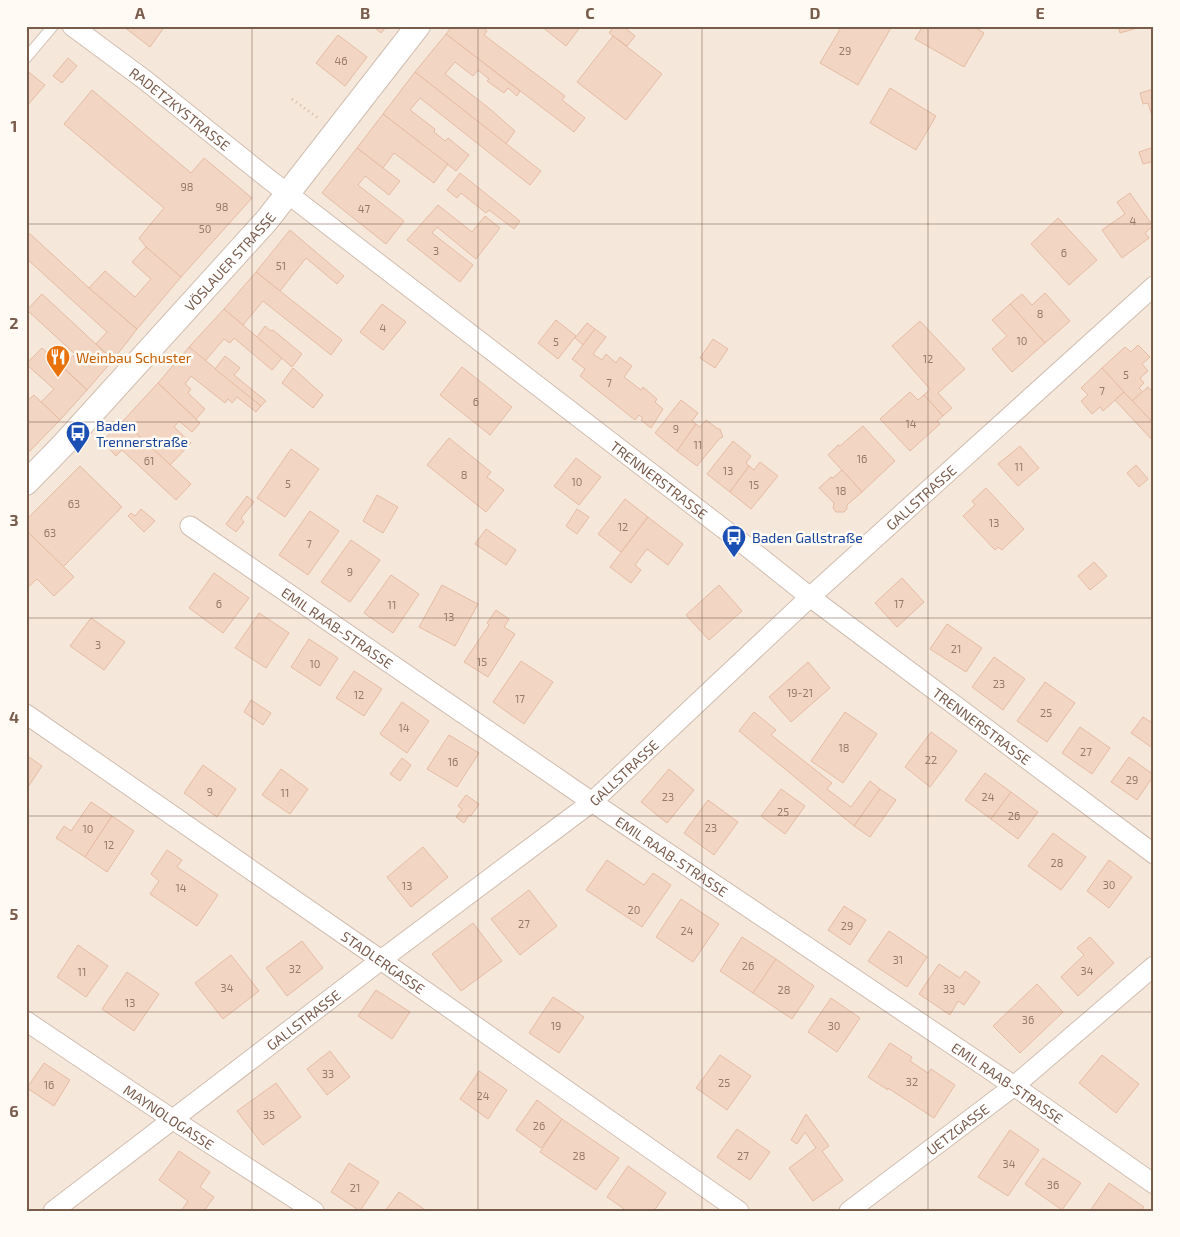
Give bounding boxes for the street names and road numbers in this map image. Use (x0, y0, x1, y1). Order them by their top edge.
street label: RADETZKYSTRASSE (127, 63, 234, 154)
street label: VÖSLAUER STRASSE (180, 208, 279, 314)
street label: TRENNERSTRASSE (607, 437, 711, 522)
street label: GALLSTRASSE (882, 461, 959, 533)
street label: EMIL RAAB-STRASSE (278, 583, 397, 672)
street label: TRENNERSTRASSE (930, 684, 1035, 768)
street label: GALLSTRASSE (585, 736, 662, 809)
street label: EMIL RAAB-STRASSE (613, 812, 731, 900)
street label: STADLERGASSE (338, 927, 429, 997)
street label: GALLSTRASSE (263, 986, 344, 1053)
street label: EMIL RAAB-STRASSE (949, 1038, 1067, 1127)
street label: MAYNOLOGASSE (121, 1081, 218, 1153)
street label: UETZGASSE (923, 1100, 992, 1158)

